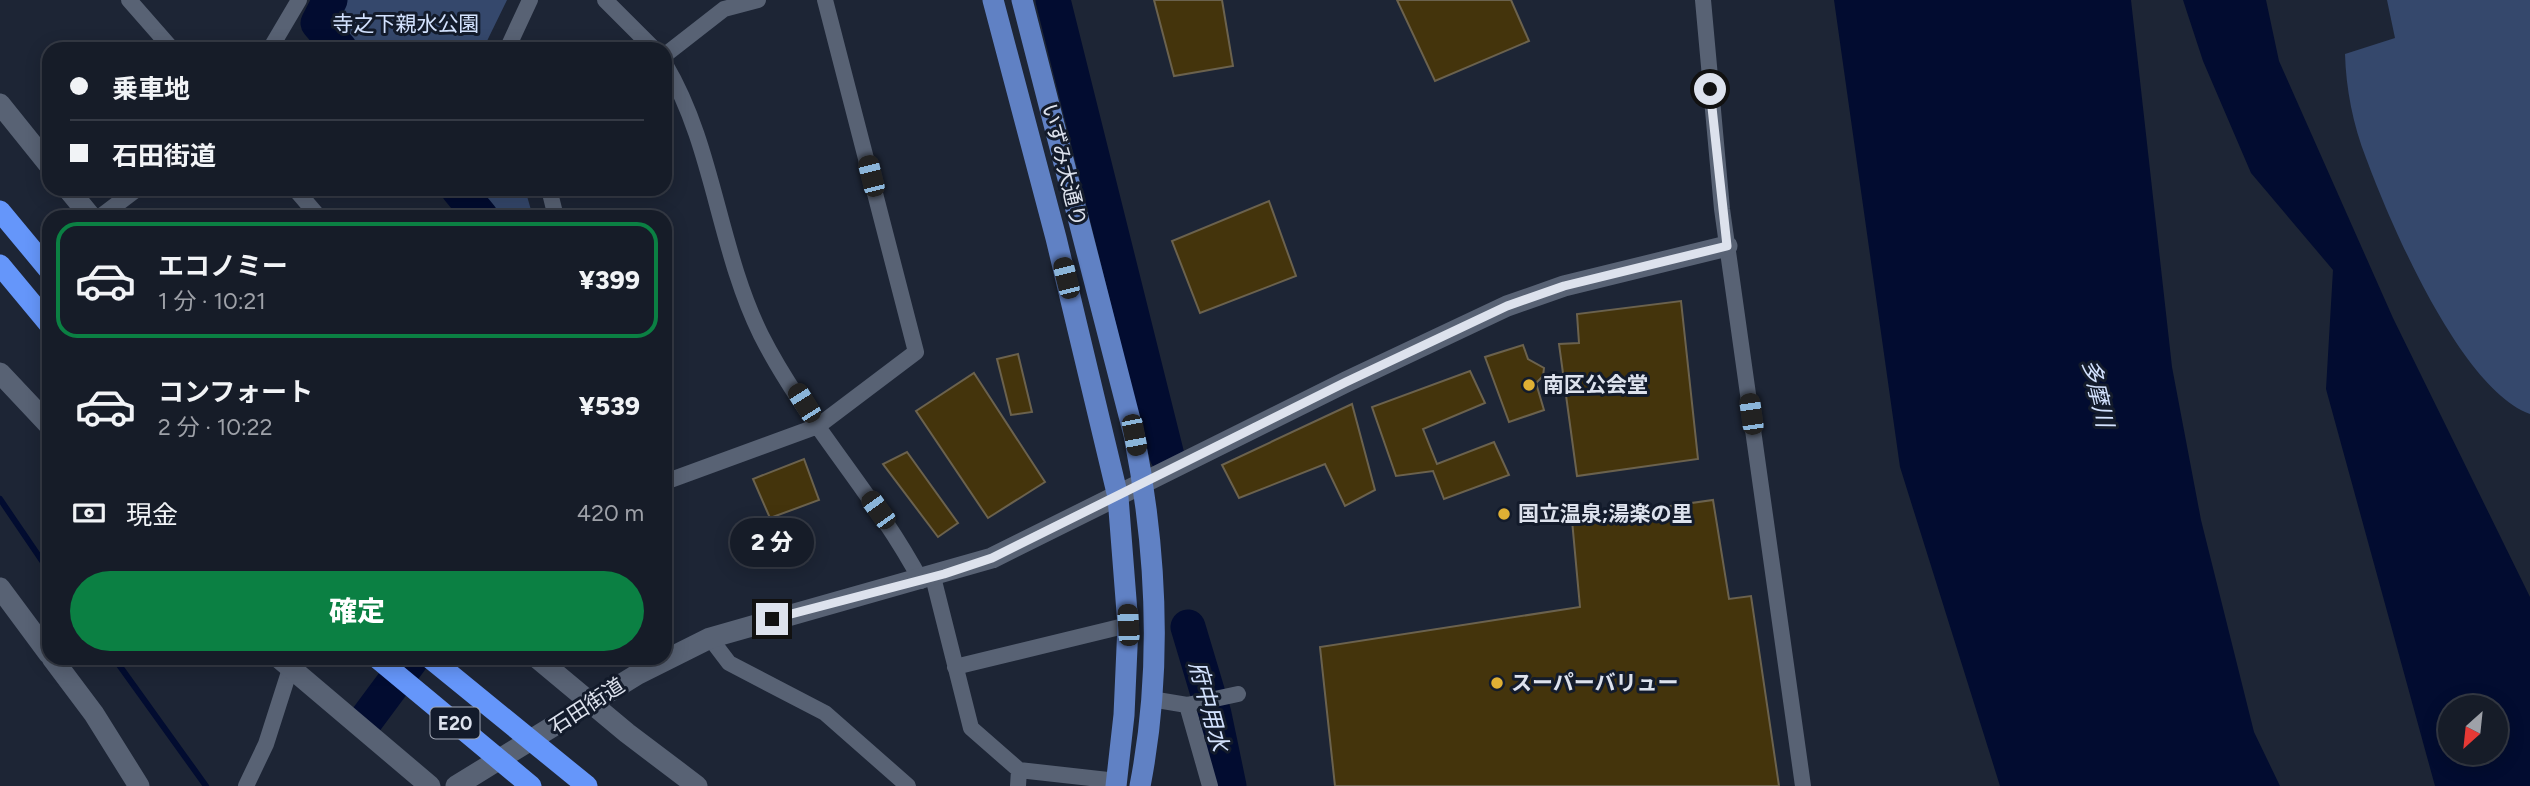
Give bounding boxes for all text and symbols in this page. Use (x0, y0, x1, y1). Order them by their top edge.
park label: 寺之下親水公園 (333, 11, 480, 36)
text: 乗車地 (112, 73, 190, 105)
route start (1694, 73, 1726, 105)
street label: いずみ大通り (1037, 101, 1092, 229)
text: 石田街道 (112, 140, 216, 172)
car (856, 153, 887, 199)
icon: car (74, 249, 137, 312)
text: エコノミー (158, 250, 288, 282)
car (1051, 255, 1082, 301)
text: ¥399 (579, 264, 640, 296)
text: 1 分 · 10:21 (158, 287, 266, 315)
water label: 多摩川 (2077, 356, 2120, 433)
place label: 南区公会堂 (1543, 372, 1648, 397)
icon: car (74, 375, 137, 438)
text: コンフォート (158, 376, 313, 408)
marker: 南区公会堂 (1521, 377, 1537, 393)
car (784, 380, 825, 426)
text: ¥539 (579, 390, 640, 422)
car (1738, 392, 1765, 436)
car (1120, 412, 1149, 458)
text: 2 分 · 10:22 (158, 413, 273, 441)
car (858, 487, 899, 533)
icon: cash (70, 494, 108, 532)
text: 現金 (126, 499, 178, 531)
text: 420 m (577, 499, 644, 527)
place label: 国立温泉;湯楽の里 (1518, 501, 1692, 526)
marker: 国立温泉;湯楽の里 (1496, 506, 1512, 522)
callout: 2 分 (730, 518, 814, 566)
text: 2 分 (751, 528, 793, 556)
button: 確定 (70, 571, 644, 651)
route end (756, 603, 788, 635)
car (1117, 603, 1140, 647)
water label: 府中用水 (1184, 658, 1235, 757)
place label: スーパーバリュー (1511, 670, 1679, 695)
street label: 石田街道 (545, 672, 629, 739)
marker: スーパーバリュー (1489, 675, 1505, 691)
north arrow (2438, 695, 2508, 765)
map controls (2438, 695, 2508, 765)
road number: E20 (430, 708, 480, 738)

